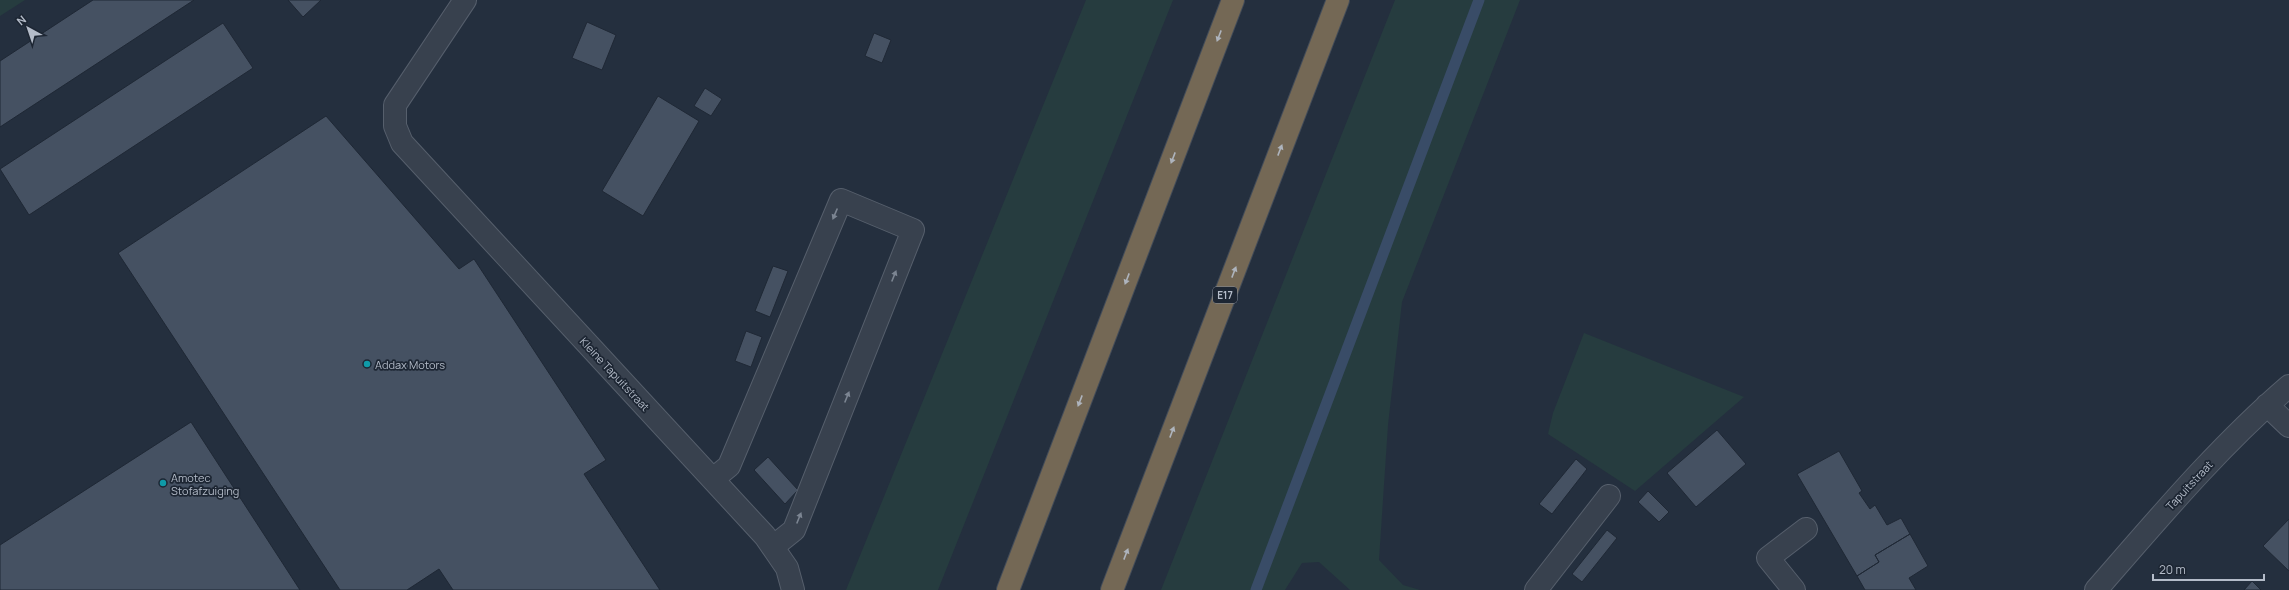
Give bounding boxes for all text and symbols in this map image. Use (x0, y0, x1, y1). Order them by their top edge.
north arrow (8, 8, 48, 48)
text: N (13, 12, 29, 28)
one-way arrow (1216, 31, 1222, 43)
one-way arrow (1278, 144, 1284, 156)
one-way arrow (1169, 152, 1175, 164)
one-way arrow (832, 209, 838, 220)
one-way arrow (1231, 265, 1237, 277)
one-way arrow (892, 270, 898, 282)
one-way arrow (1123, 274, 1129, 286)
road number: E17 (1213, 287, 1237, 303)
street label: Kleine Tapuitstraat (577, 334, 653, 414)
place label: Addax Motors (375, 357, 445, 372)
marker: Addax Motors (362, 359, 372, 369)
one-way arrow (844, 391, 850, 403)
one-way arrow (1077, 395, 1083, 407)
one-way arrow (1170, 426, 1176, 438)
street label: Tapuitstraat (2162, 457, 2216, 513)
place label: Amotec Stofafzuiging (171, 470, 239, 498)
marker: Amotec Stofafzuiging (158, 478, 168, 488)
one-way arrow (796, 512, 802, 524)
one-way arrow (1123, 547, 1129, 559)
scale bar (2153, 556, 2264, 582)
text: 20 m (2159, 561, 2186, 578)

